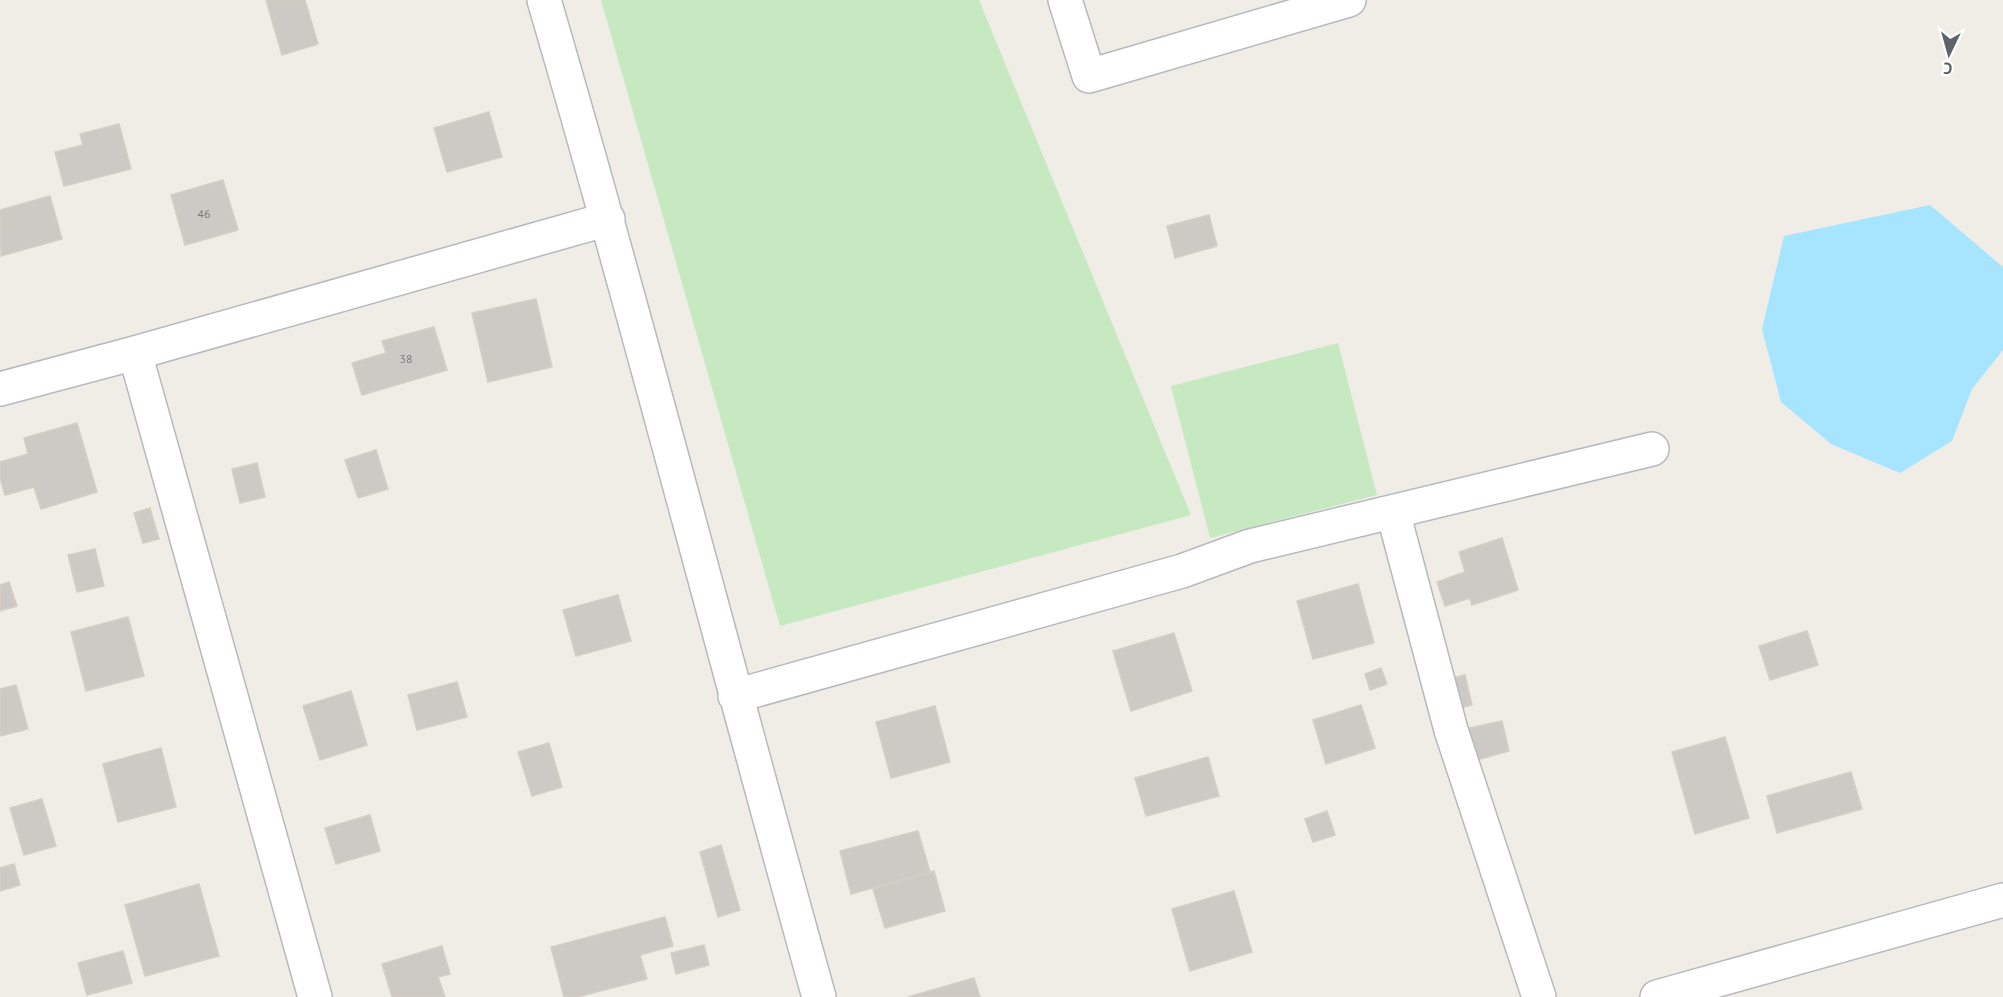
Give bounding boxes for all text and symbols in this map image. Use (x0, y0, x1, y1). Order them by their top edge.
north arrow (1919, 24, 1979, 84)
text: С (1942, 59, 1953, 79)
house number: 46 (197, 206, 211, 221)
house number: 38 (399, 351, 413, 366)

